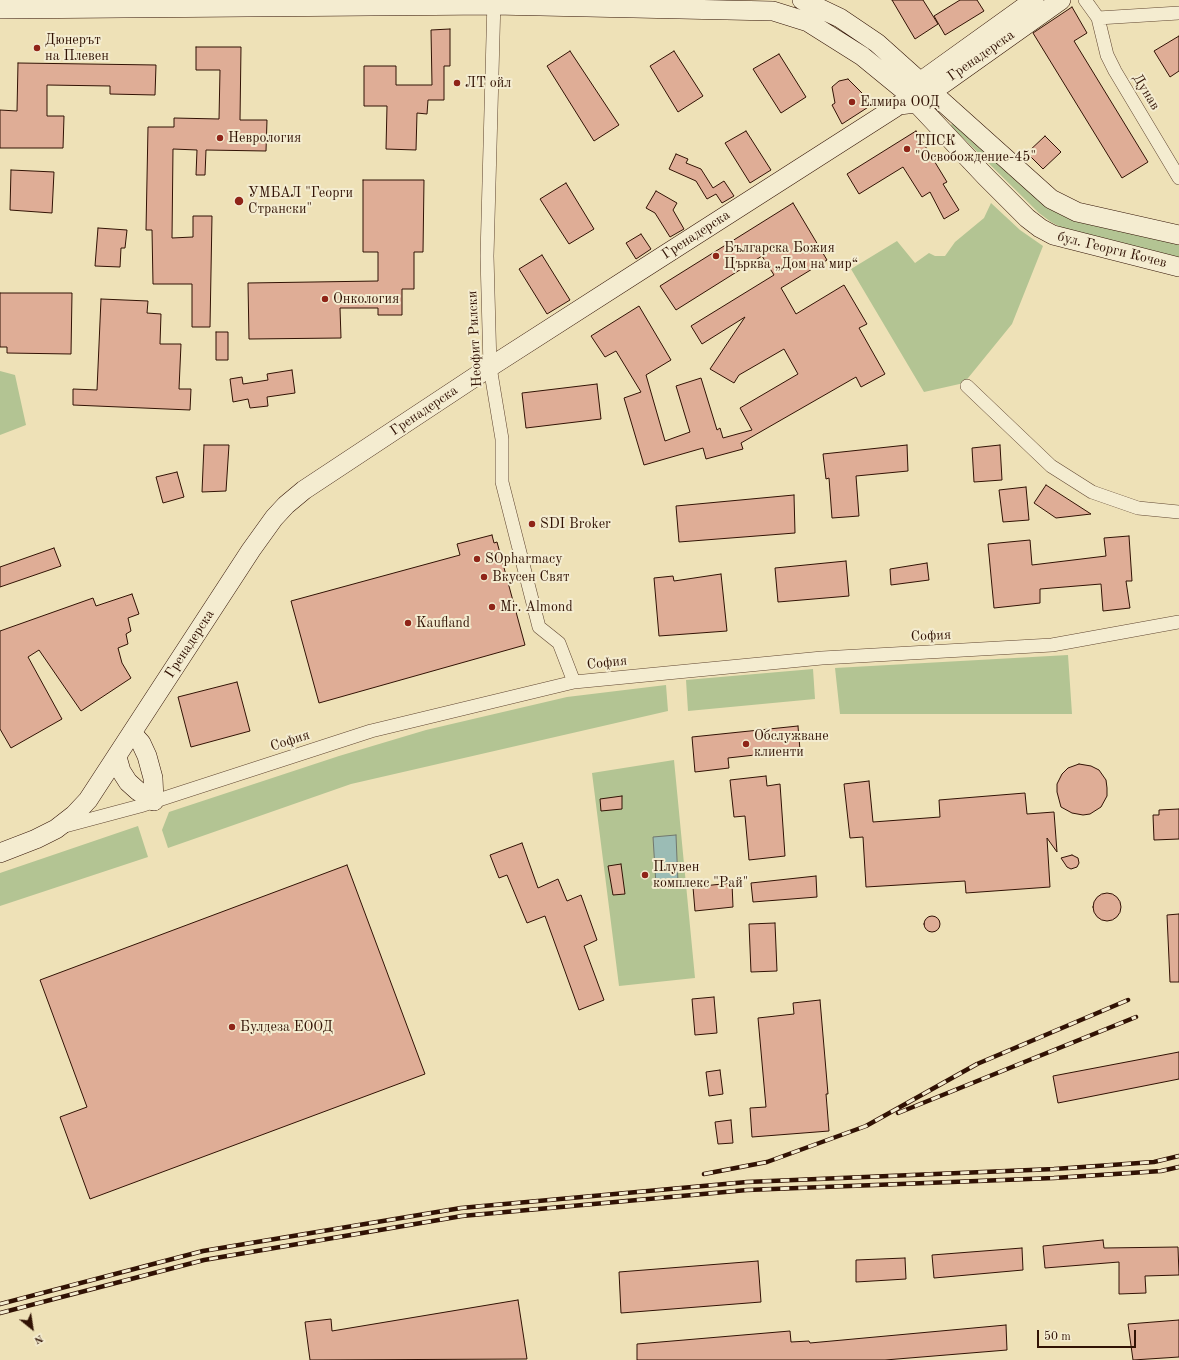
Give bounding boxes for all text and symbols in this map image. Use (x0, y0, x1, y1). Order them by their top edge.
street label: Гренадерска (944, 27, 1018, 85)
place label: Дюнерът на Плевен (45, 32, 109, 64)
marker: Дюнерът на Плевен (32, 43, 42, 53)
street label: Дунав (1129, 71, 1163, 113)
place label: ЛТ ойл (465, 75, 511, 91)
marker: ЛТ ойл (452, 78, 462, 88)
place label: Елмира ООД (860, 94, 940, 110)
marker: Елмира ООД (847, 97, 857, 107)
place label: Неврология (228, 130, 301, 146)
marker: Неврология (215, 133, 225, 143)
place label: ТПСК "Освобождение-45" (915, 133, 1036, 166)
marker: ТПСК "Освобождение-45" (902, 144, 912, 154)
place label: УМБАЛ "Георги Странски" (248, 185, 353, 218)
marker: УМБАЛ "Георги Странски" (233, 195, 245, 207)
street label: Гренадерска (659, 207, 733, 263)
street label: бул. Георги Кочев (1056, 228, 1168, 272)
place label: Българска Божия Църква „Дом на мир“ (724, 240, 858, 272)
marker: Българска Божия Църква „Дом на мир“ (711, 251, 721, 261)
street label: Неофит Рилски (464, 290, 486, 388)
place label: Онкология (333, 291, 399, 307)
marker: Онкология (320, 294, 330, 304)
street label: Гренадерска (387, 382, 461, 440)
place label: SDI Broker (540, 516, 611, 532)
marker: SDI Broker (527, 519, 537, 529)
place label: SOpharmacy (485, 551, 563, 567)
marker: SOpharmacy (472, 554, 482, 564)
place label: Вкусен Свят (492, 569, 570, 585)
marker: Вкусен Свят (479, 572, 489, 582)
place label: Mr. Almond (500, 599, 573, 615)
marker: Mr. Almond (487, 602, 497, 612)
street label: Гренадерска (162, 607, 218, 681)
place label: Kaufland (416, 615, 470, 631)
marker: Kaufland (403, 618, 413, 628)
street label: София (910, 627, 952, 645)
street label: София (586, 653, 628, 673)
street label: София (268, 727, 312, 755)
place label: Обслужване клиенти (754, 728, 829, 760)
marker: Обслужване клиенти (741, 739, 751, 749)
place label: Плувен комплекс "Рай" (653, 859, 748, 892)
marker: Плувен комплекс "Рай" (640, 870, 650, 880)
place label: Булдеза ЕООД (240, 1019, 333, 1035)
marker: Булдеза ЕООД (227, 1022, 237, 1032)
north arrow (12, 1308, 52, 1348)
scale bar (1039, 1322, 1138, 1348)
text: 50 m (1044, 1331, 1071, 1343)
text: N (32, 1332, 45, 1346)

